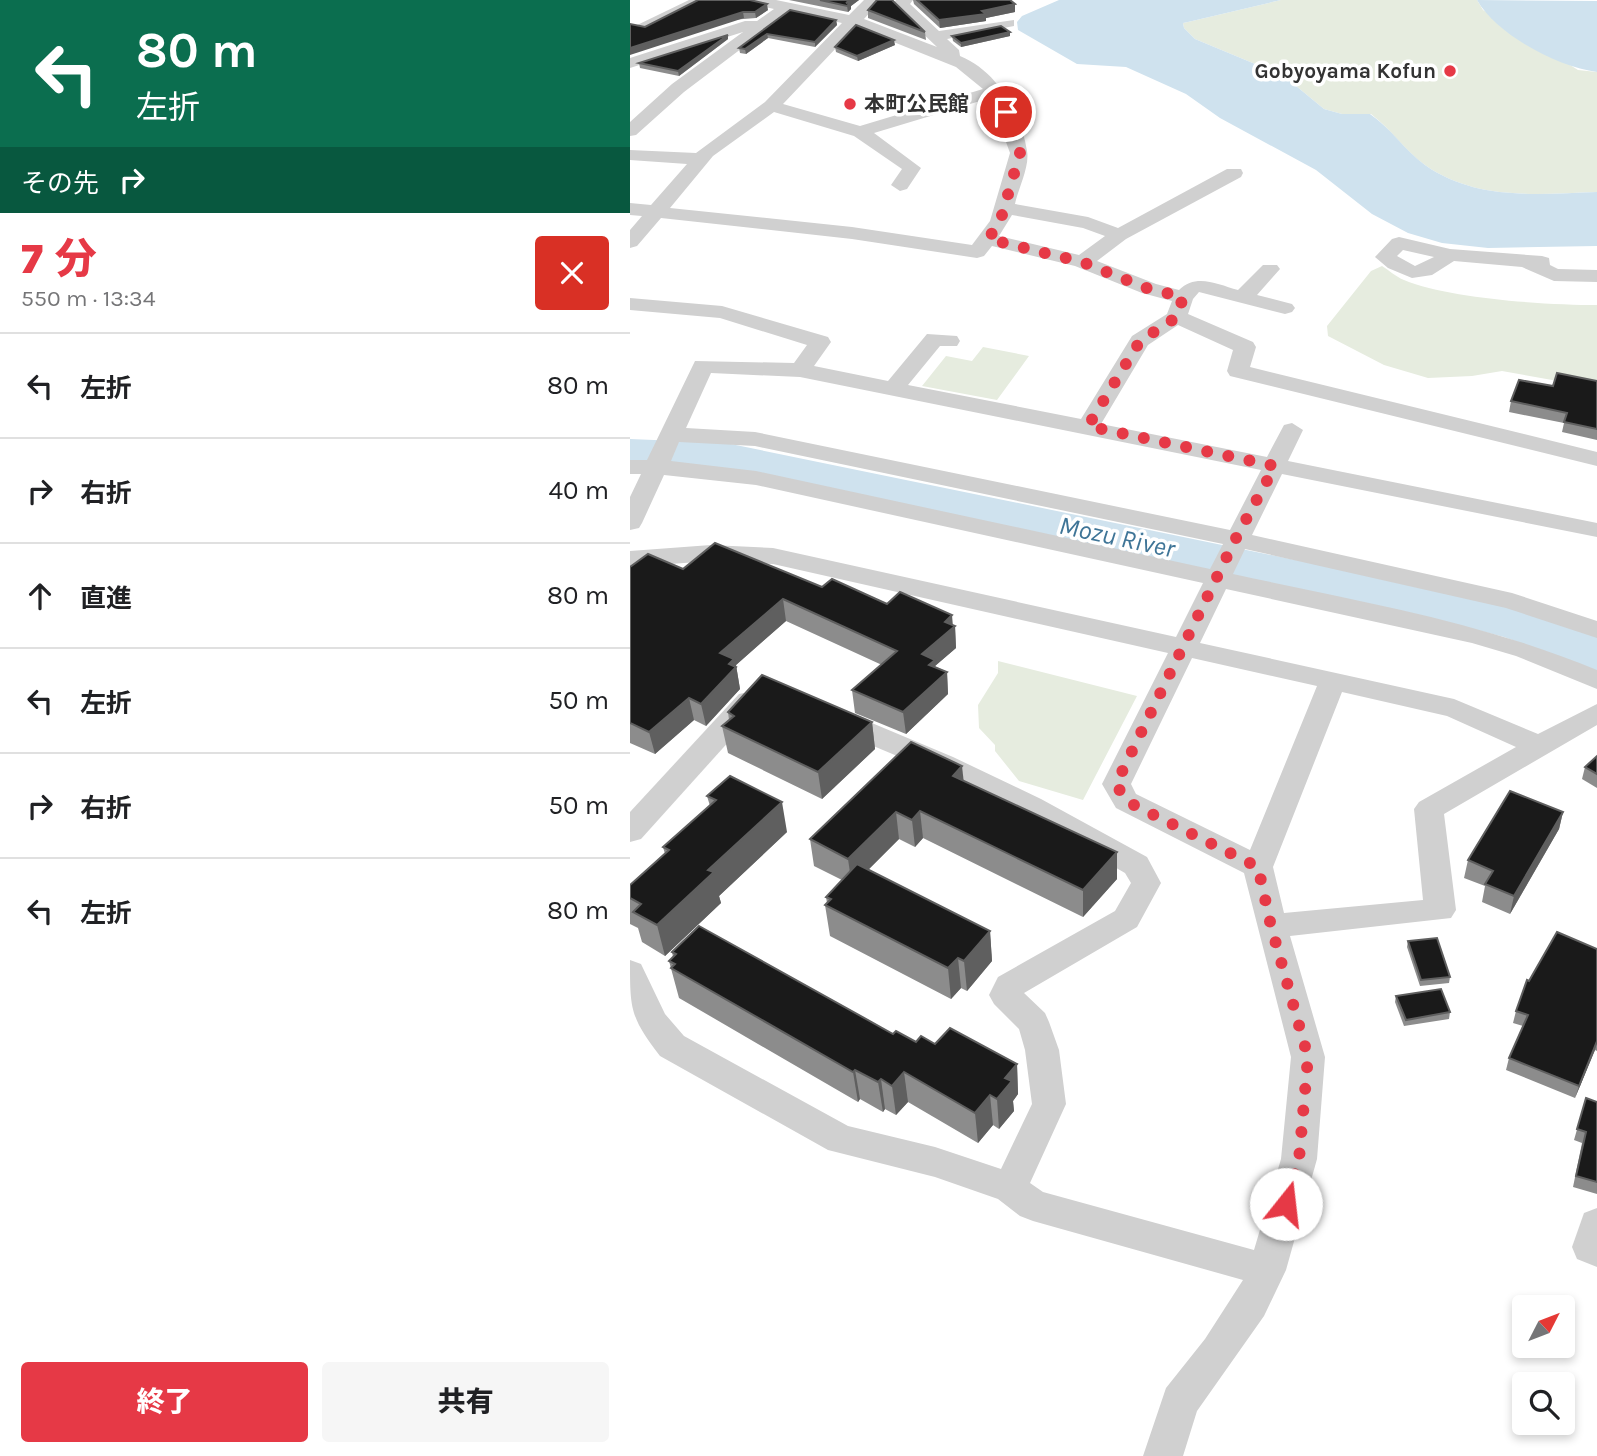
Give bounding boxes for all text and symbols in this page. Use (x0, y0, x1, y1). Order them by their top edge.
text: 80 m (136, 22, 258, 79)
icon: left (21, 28, 112, 119)
place label: Gobyoyama Kofun (1255, 59, 1436, 83)
marker: Gobyoyama Kofun (1442, 63, 1458, 79)
pin (976, 82, 1036, 142)
text: 左折 (136, 89, 200, 126)
place label: 本町公民館 (864, 92, 969, 116)
icon: arrive (987, 93, 1025, 131)
marker: 本町公民館 (842, 96, 858, 112)
icon: right (113, 161, 151, 199)
text: その先 (21, 168, 99, 199)
text: 7 分 (21, 234, 96, 284)
button: close (535, 236, 609, 310)
text: 550 m · 13:34 (21, 285, 156, 312)
icon: left (21, 367, 59, 405)
text: 80 m (547, 370, 609, 401)
text: 左折 (80, 373, 132, 404)
icon: right (21, 472, 59, 510)
text: 40 m (549, 475, 609, 506)
text: 右折 (80, 478, 132, 509)
water label: Mozu River (1056, 510, 1179, 565)
icon: ahead (21, 577, 59, 615)
text: 80 m (547, 580, 609, 611)
text: 直進 (80, 583, 132, 614)
icon: left (21, 682, 59, 720)
text: 50 m (548, 685, 609, 716)
text: 左折 (80, 688, 132, 719)
icon: right (21, 787, 59, 825)
text: 50 m (548, 790, 609, 821)
text: 右折 (80, 793, 132, 824)
icon: left (21, 892, 59, 930)
text: 80 m (547, 895, 609, 926)
text: 左折 (80, 898, 132, 929)
position arrow (1249, 1167, 1323, 1241)
north arrow (1512, 1295, 1575, 1358)
map controls (1512, 1295, 1575, 1435)
button: 終了 (21, 1362, 308, 1442)
button: 共有 (322, 1362, 609, 1442)
button: search (1512, 1372, 1575, 1435)

